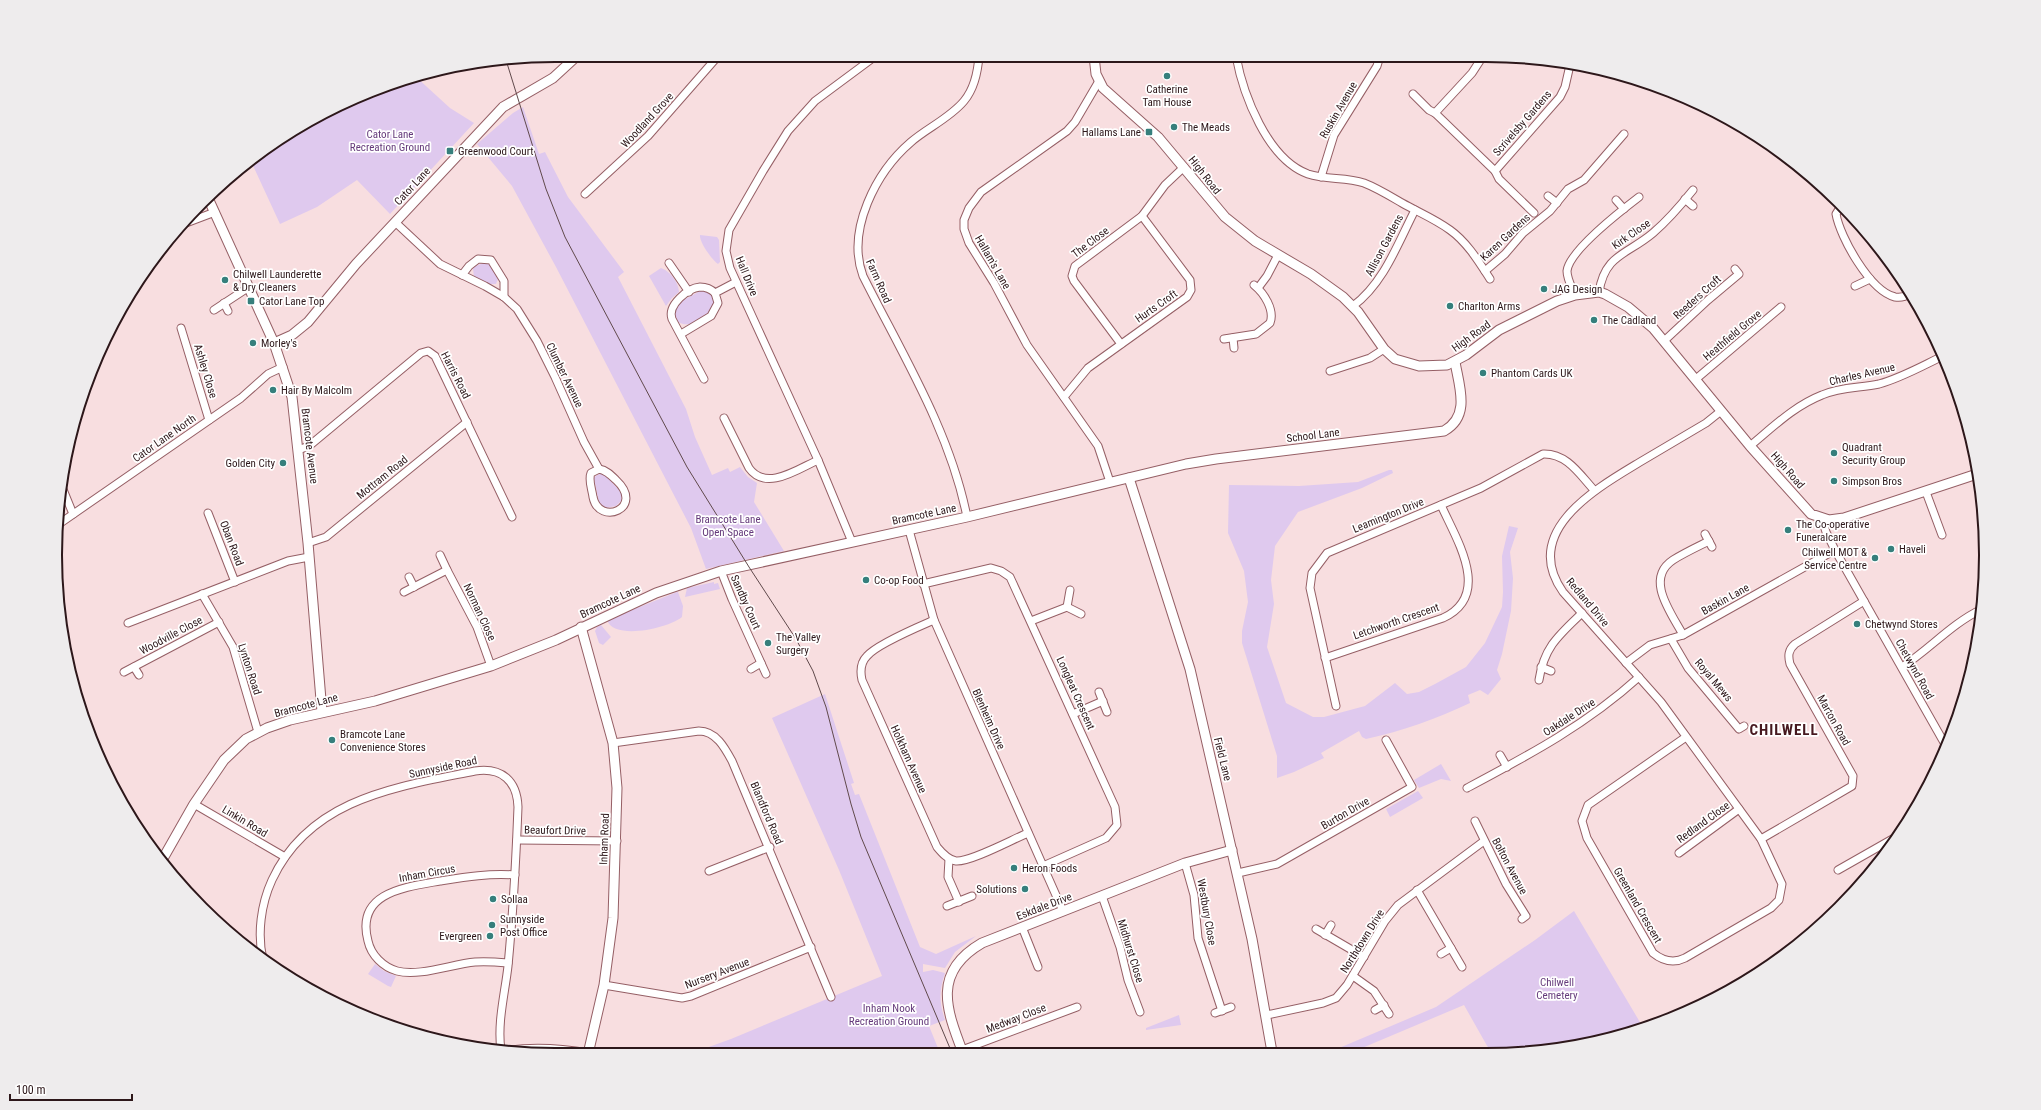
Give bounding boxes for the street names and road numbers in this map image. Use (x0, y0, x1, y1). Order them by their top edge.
street label: Ruskin Avenue (1317, 80, 1360, 141)
street label: Scrivelsby Gardens (1490, 88, 1554, 159)
street label: Woodland Grove (618, 90, 676, 151)
street label: High Road (1186, 154, 1223, 197)
street label: Cator Lane (392, 165, 433, 208)
street label: Karen Gardens (1478, 211, 1533, 264)
street label: Allison Gardens (1363, 212, 1406, 278)
street label: Kirk Close (1610, 217, 1653, 252)
street label: The Close (1069, 224, 1111, 261)
street label: Hallam's Lane (972, 233, 1013, 292)
street label: Hall Drive (733, 254, 760, 298)
street label: Farm Road (863, 257, 894, 305)
street label: Reeders Croft (1671, 273, 1724, 322)
street label: Hurts Croft (1133, 287, 1180, 326)
street label: Heathfield Grove (1701, 307, 1764, 363)
street label: High Road (1449, 318, 1493, 355)
street label: Clumber Avenue (543, 341, 586, 410)
street label: Ashley Close (191, 343, 220, 400)
street label: Harris Road (438, 350, 473, 401)
street label: Charles Avenue (1828, 361, 1896, 388)
street label: Bramcote Avenue (298, 408, 321, 485)
street label: Cator Lane North (130, 412, 198, 465)
street label: School Lane (1286, 426, 1340, 445)
street label: High Road (1768, 449, 1807, 491)
street label: Mottram Road (354, 453, 410, 502)
street label: Leamington Drive (1351, 495, 1426, 536)
street label: Bramcote Lane (891, 501, 957, 528)
street label: Oban Road (217, 519, 246, 568)
street label: Sandby Court (728, 573, 763, 631)
street label: Redland Drive (1564, 575, 1612, 629)
street label: Baskin Lane (1699, 581, 1751, 618)
street label: Norman Close (461, 582, 498, 643)
street label: Bramcote Lane (578, 582, 643, 621)
street label: Letchworth Crescent (1352, 601, 1441, 642)
street label: Woodville Close (138, 613, 205, 657)
street label: Chetwynd Road (1893, 637, 1937, 702)
street label: Lynton Road (235, 642, 264, 696)
street label: Longleat Crescent (1054, 655, 1097, 732)
street label: Royal Mews (1692, 656, 1735, 704)
street label: Blenheim Drive (969, 687, 1008, 751)
street label: Bramcote Lane (273, 691, 339, 720)
street label: Marton Road (1814, 693, 1853, 748)
street label: Oakdale Drive (1541, 696, 1598, 739)
street label: Holkham Avenue (888, 723, 929, 795)
street label: Field Lane (1211, 736, 1234, 782)
street label: Sunnyside Road (408, 754, 478, 781)
street label: Blandford Road (747, 780, 786, 847)
street label: Burton Drive (1319, 794, 1372, 832)
street label: Redland Close (1674, 799, 1732, 846)
street label: Linkin Road (220, 803, 270, 840)
street label: Inham Road (597, 813, 612, 865)
street label: Beaufort Drive (524, 823, 586, 838)
street label: Bolton Avenue (1489, 836, 1530, 897)
street label: Inham Circus (398, 862, 456, 885)
street label: Greenland Crescent (1611, 865, 1664, 945)
street label: Westbury Close (1194, 878, 1219, 946)
street label: Eskdale Drive (1015, 890, 1074, 923)
street label: Northdown Drive (1338, 907, 1387, 975)
street label: Midhurst Close (1115, 918, 1146, 984)
street label: Nursery Avenue (683, 955, 751, 992)
street label: Medway Close (985, 1001, 1048, 1036)

